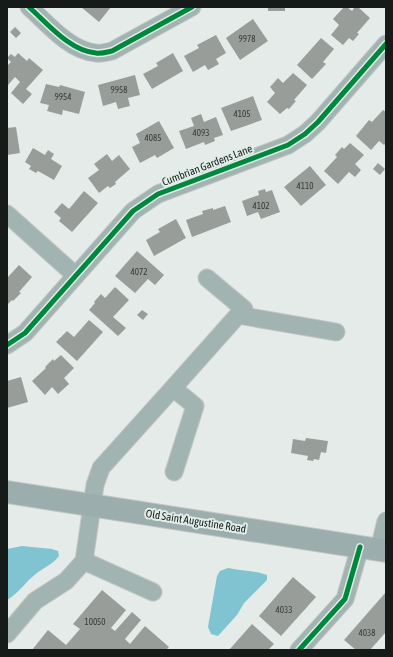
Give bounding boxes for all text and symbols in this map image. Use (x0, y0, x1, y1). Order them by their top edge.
house number: 9978 (239, 34, 255, 44)
house number: 9958 (111, 85, 127, 95)
house number: 9954 (55, 92, 71, 102)
house number: 4105 (234, 109, 250, 119)
house number: 4093 (193, 128, 209, 138)
house number: 4085 (145, 133, 161, 143)
street label: Cumbrian Gardens Lane (160, 142, 254, 188)
house number: 4110 (297, 181, 313, 191)
house number: 4102 (253, 201, 269, 211)
house number: 4072 (131, 267, 147, 277)
street label: Old Saint Augustine Road (145, 507, 247, 535)
house number: 4033 (276, 605, 292, 615)
house number: 10050 (84, 617, 106, 627)
house number: 4038 (359, 628, 375, 638)

